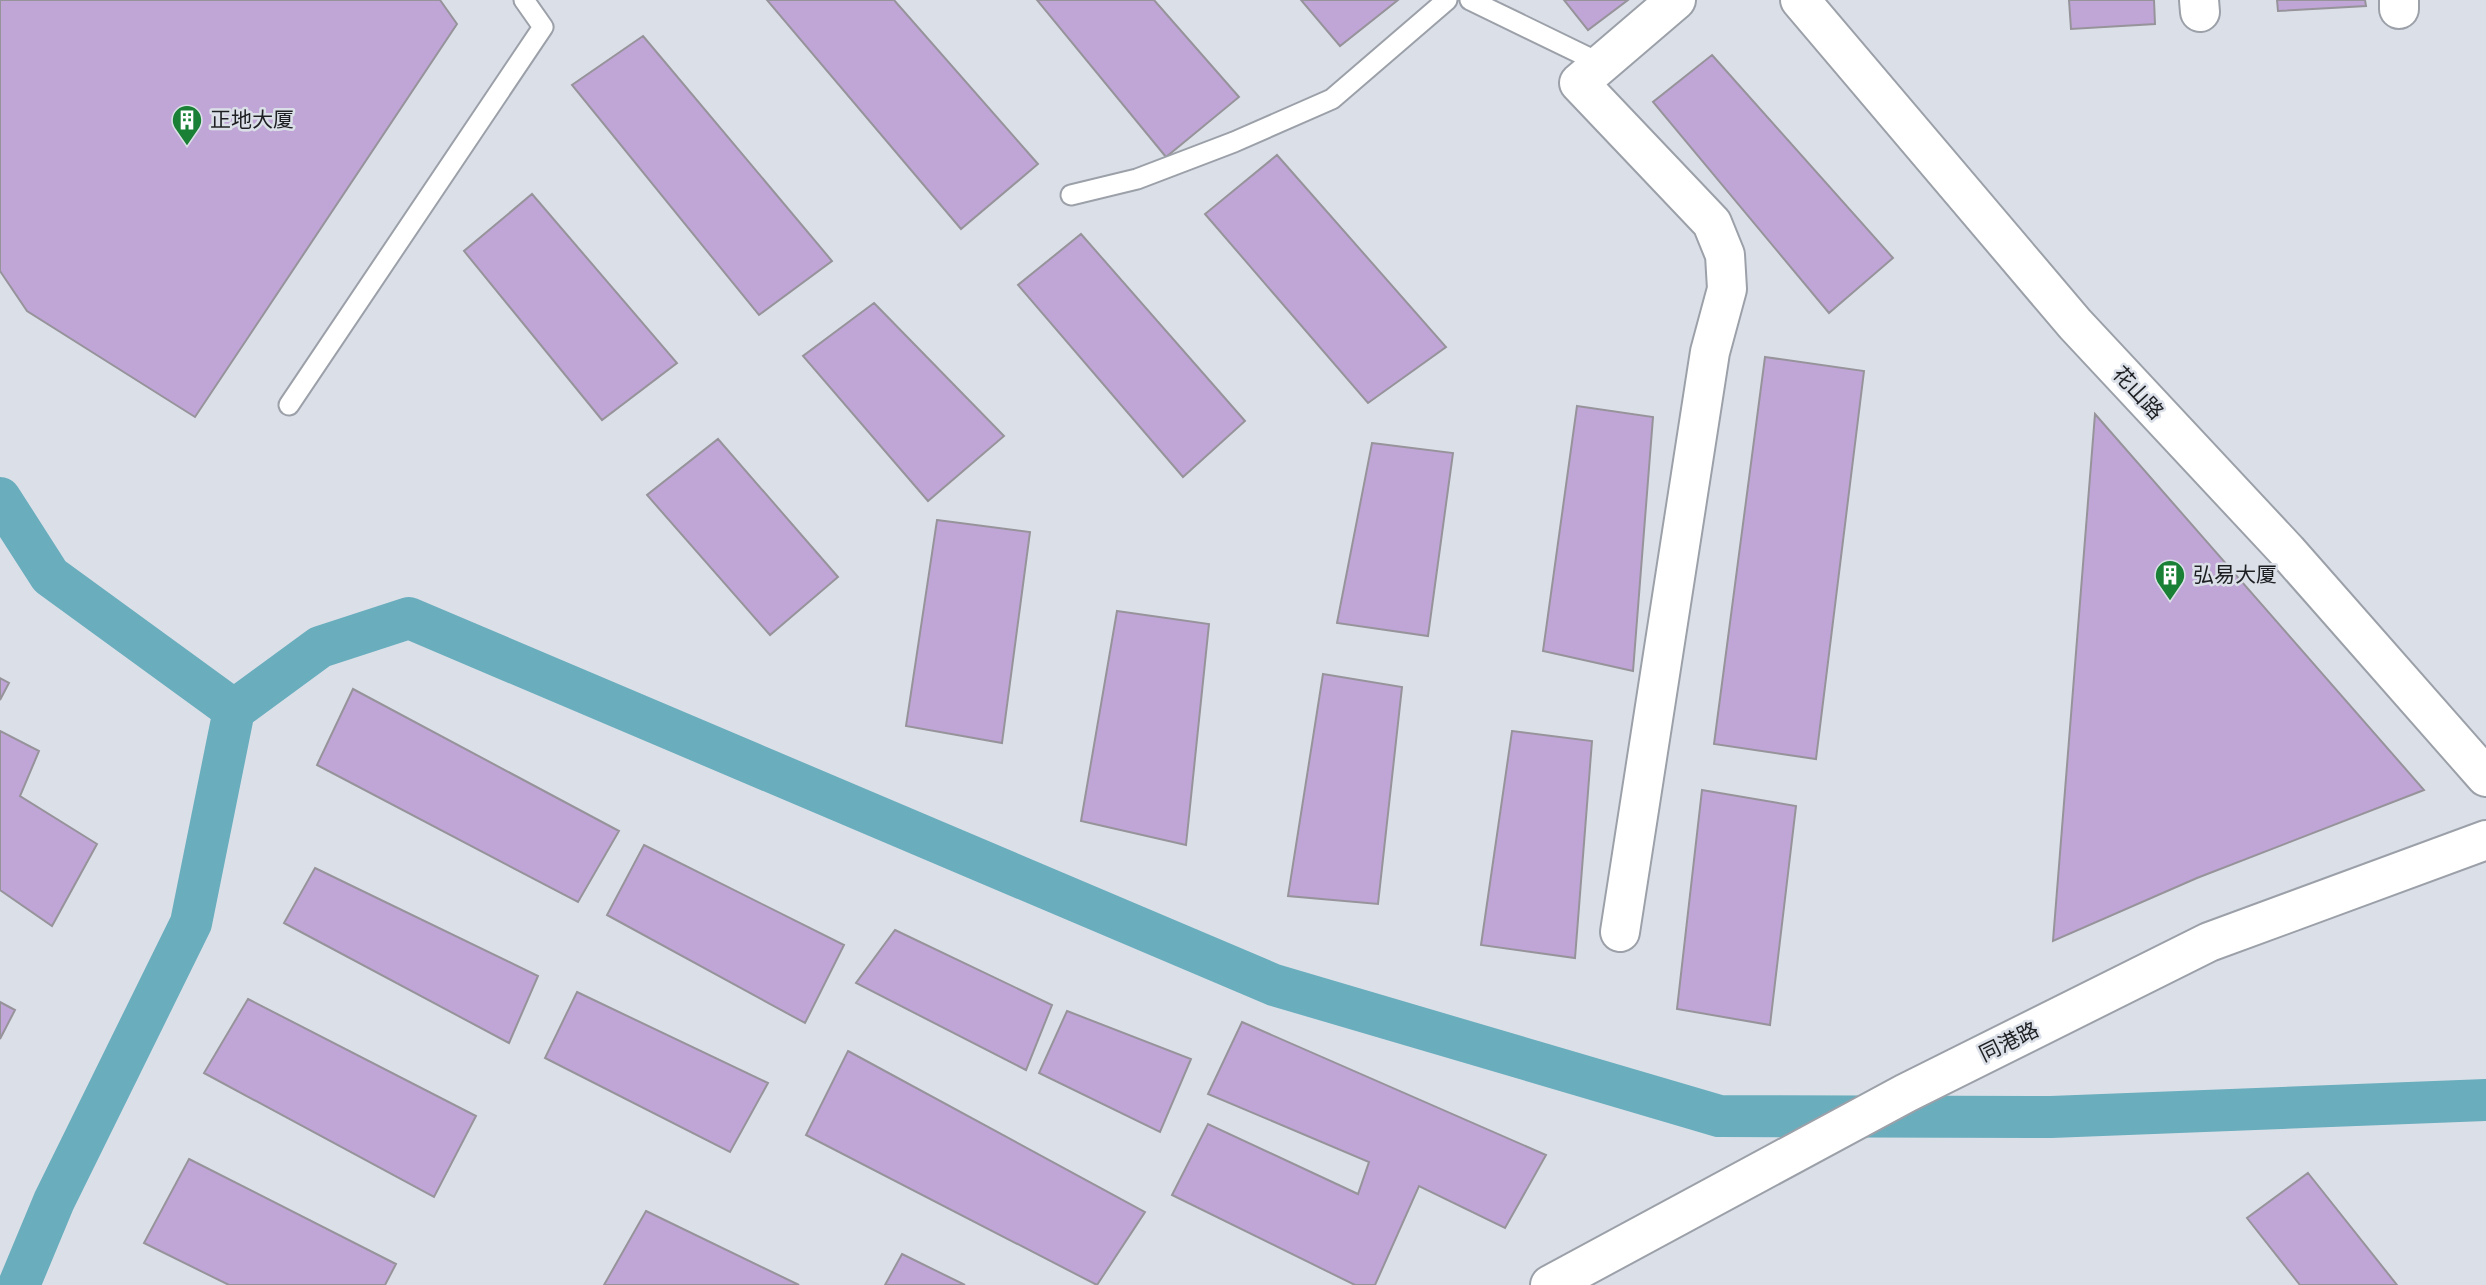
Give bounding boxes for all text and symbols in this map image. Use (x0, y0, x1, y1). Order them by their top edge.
building icon: 正地大厦 (170, 103, 204, 147)
place label: 正地大厦 (210, 107, 294, 133)
street label: 花山路 (2107, 361, 2169, 425)
building icon: 弘易大厦 (2153, 558, 2187, 602)
place label: 弘易大厦 (2193, 562, 2277, 588)
street label: 同港路 (1975, 1017, 2043, 1067)

